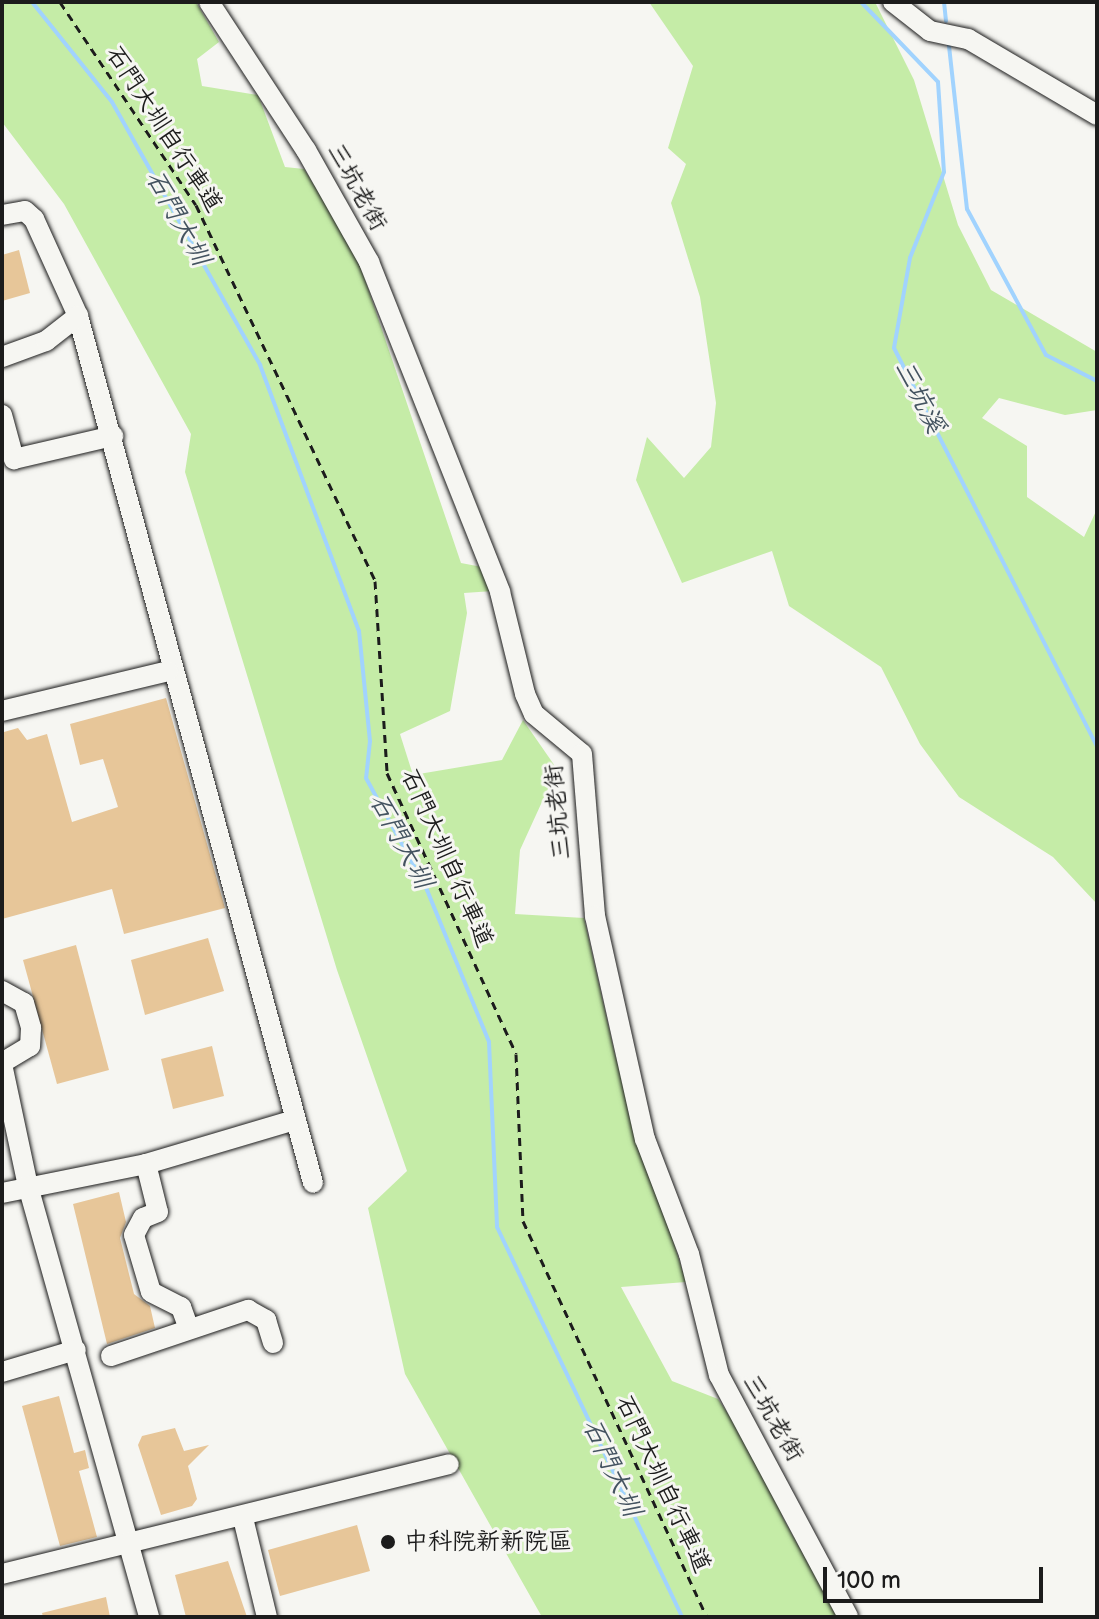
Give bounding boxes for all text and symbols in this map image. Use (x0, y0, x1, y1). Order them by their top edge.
street label: 石門大圳自行車道 (100, 41, 228, 217)
street label: 三坑老街 (321, 138, 393, 236)
water label: 石門大圳 (138, 165, 216, 271)
water label: 三坑溪 (887, 355, 951, 439)
street label: 三坑老街 (539, 763, 577, 861)
street label: 石門大圳自行車道 (395, 764, 499, 952)
water label: 石門大圳 (362, 788, 438, 894)
street label: 三坑老街 (737, 1369, 809, 1467)
street label: 石門大圳自行車道 (609, 1391, 717, 1577)
water label: 石門大圳 (575, 1414, 647, 1522)
place label: 中科院新新院區 (404, 1528, 572, 1556)
marker: 中科院新新院區 (379, 1533, 397, 1551)
scale bar (827, 1551, 1047, 1601)
text: 100 m (837, 1566, 901, 1595)

